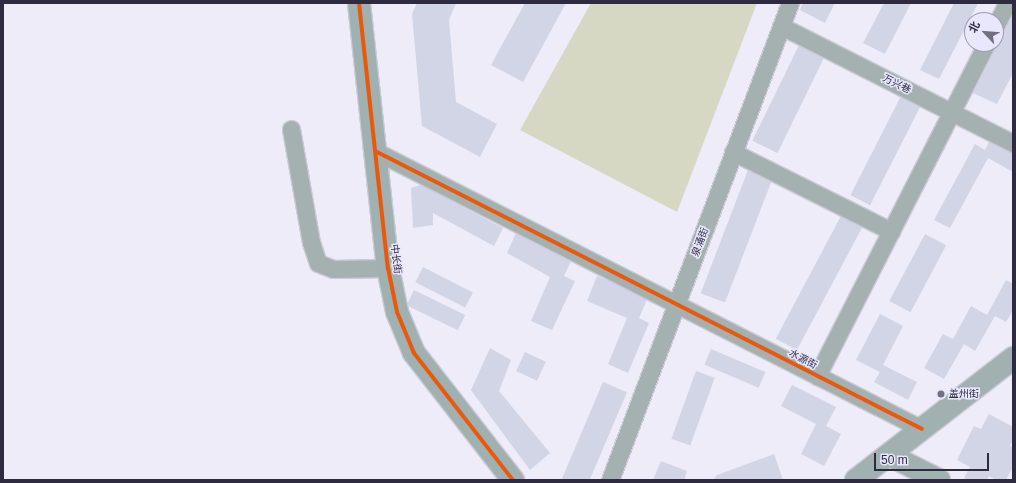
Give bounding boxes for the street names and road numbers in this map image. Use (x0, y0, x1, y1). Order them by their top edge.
street label: 万兴巷 (881, 72, 913, 96)
street label: 泉涌街 (689, 226, 711, 258)
street label: 中长街 (388, 243, 404, 275)
street label: 水源街 (787, 347, 819, 371)

